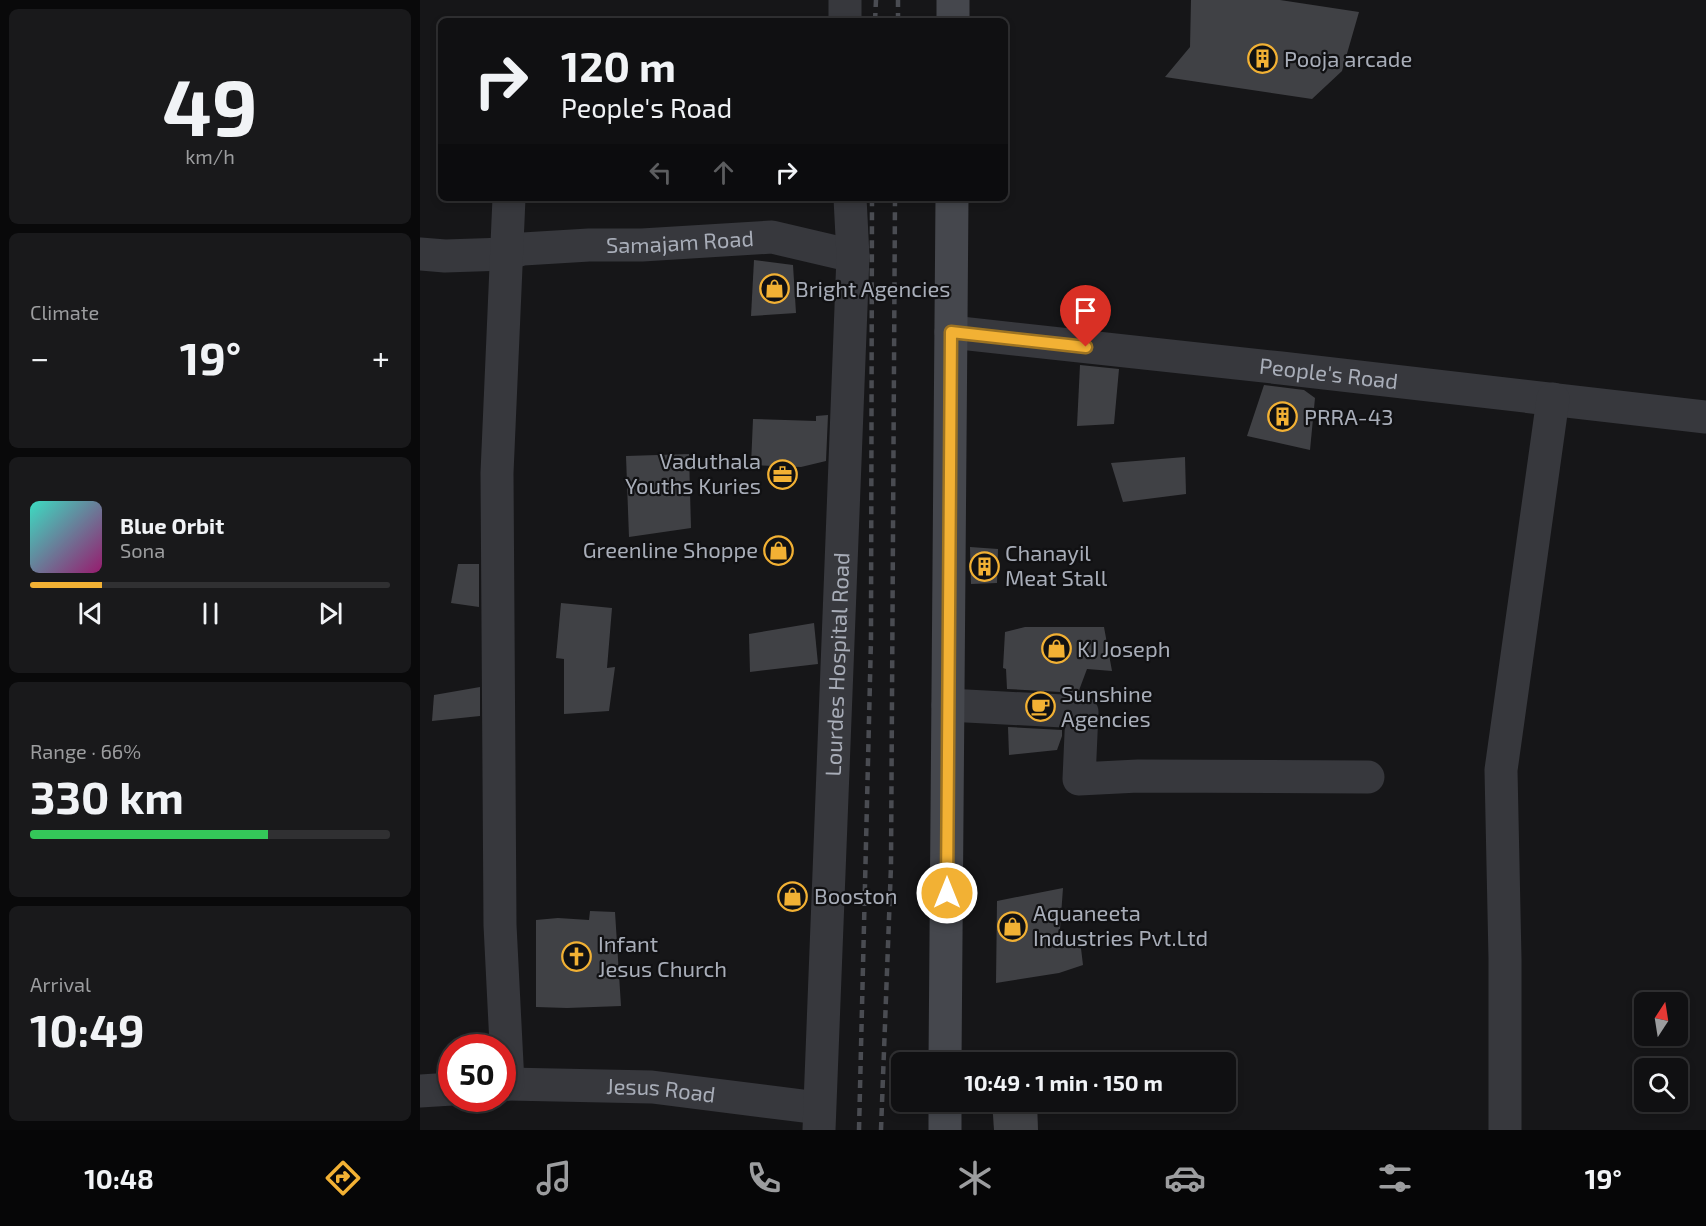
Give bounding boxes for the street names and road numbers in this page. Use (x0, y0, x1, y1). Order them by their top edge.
street label: Samajam Road (606, 224, 755, 257)
street label: People's Road (1258, 352, 1400, 393)
street label: Lourdes Hospital Road (819, 552, 853, 777)
street label: Jesus Road (606, 1072, 717, 1107)

